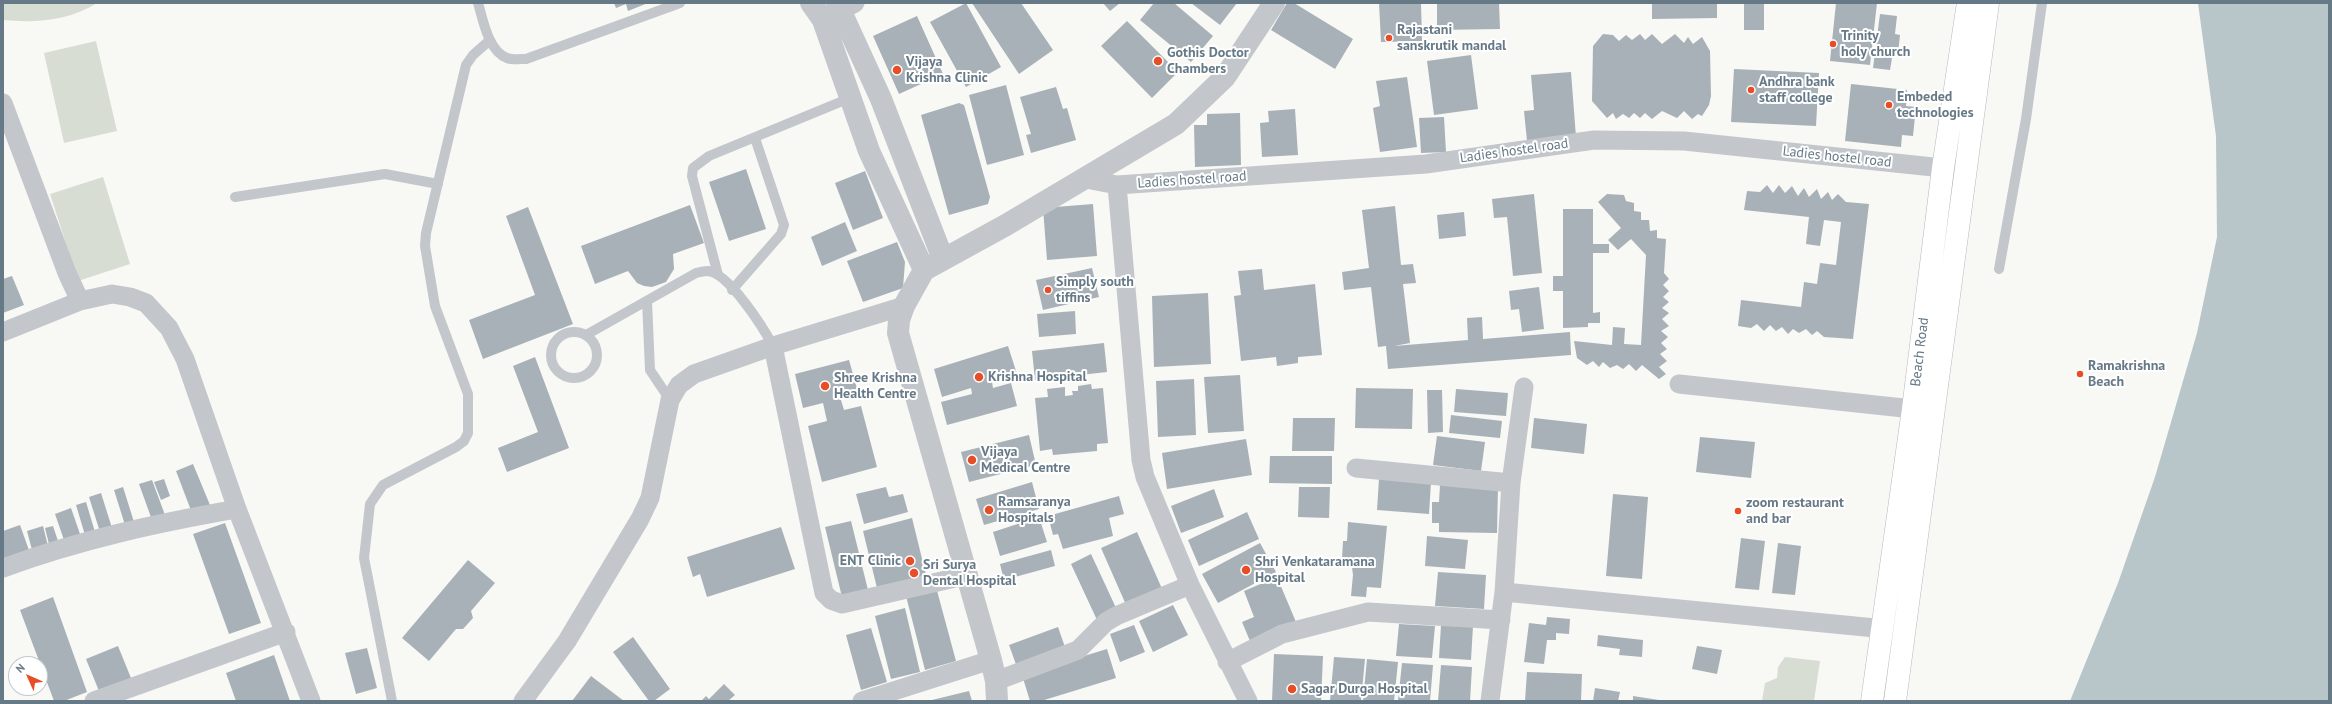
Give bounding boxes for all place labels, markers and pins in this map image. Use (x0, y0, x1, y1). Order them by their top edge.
place label: Rajastani sanskrutik mandal (1397, 22, 1506, 54)
place label: Trinity holy church (1841, 28, 1910, 60)
marker: Rajastani sanskrutik mandal (1384, 33, 1394, 43)
marker: Trinity holy church (1828, 39, 1838, 49)
place label: Gothis Doctor Chambers (1167, 45, 1249, 78)
place label: Vijaya Krishna Clinic (906, 54, 988, 86)
marker: Gothis Doctor Chambers (1152, 55, 1164, 67)
marker: Vijaya Krishna Clinic (891, 64, 903, 76)
place label: Andhra bank staff college (1759, 74, 1835, 106)
marker: Andhra bank staff college (1746, 85, 1756, 95)
place label: Embeded technologies (1897, 89, 1974, 122)
marker: Embeded technologies (1884, 100, 1894, 110)
place label: Simply south tiffins (1056, 274, 1134, 306)
marker: Simply south tiffins (1043, 285, 1053, 295)
place label: Ramakrishna Beach (2088, 358, 2165, 390)
place label: Krishna Hospital (988, 369, 1087, 385)
marker: Ramakrishna Beach (2075, 369, 2085, 379)
place label: Shree Krishna Health Centre (834, 370, 917, 402)
marker: Krishna Hospital (973, 371, 985, 383)
marker: Shree Krishna Health Centre (819, 380, 831, 392)
place label: Vijaya Medical Centre (981, 444, 1070, 476)
marker: Vijaya Medical Centre (966, 454, 978, 466)
place label: Ramsaranya Hospitals (998, 494, 1071, 526)
place label: zoom restaurant and bar (1746, 495, 1844, 528)
marker: Ramsaranya Hospitals (983, 504, 995, 516)
marker: zoom restaurant and bar (1733, 506, 1743, 516)
place label: ENT Clinic (840, 553, 901, 569)
place label: Shri Venkataramana Hospital (1255, 554, 1375, 586)
marker: ENT Clinic (904, 555, 916, 567)
place label: Sri Surya Dental Hospital (923, 557, 1016, 590)
marker: Shri Venkataramana Hospital (1240, 564, 1252, 576)
marker: Sri Surya Dental Hospital (908, 567, 920, 579)
place label: Sagar Durga Hospital (1301, 681, 1428, 697)
marker: Sagar Durga Hospital (1286, 683, 1298, 695)

